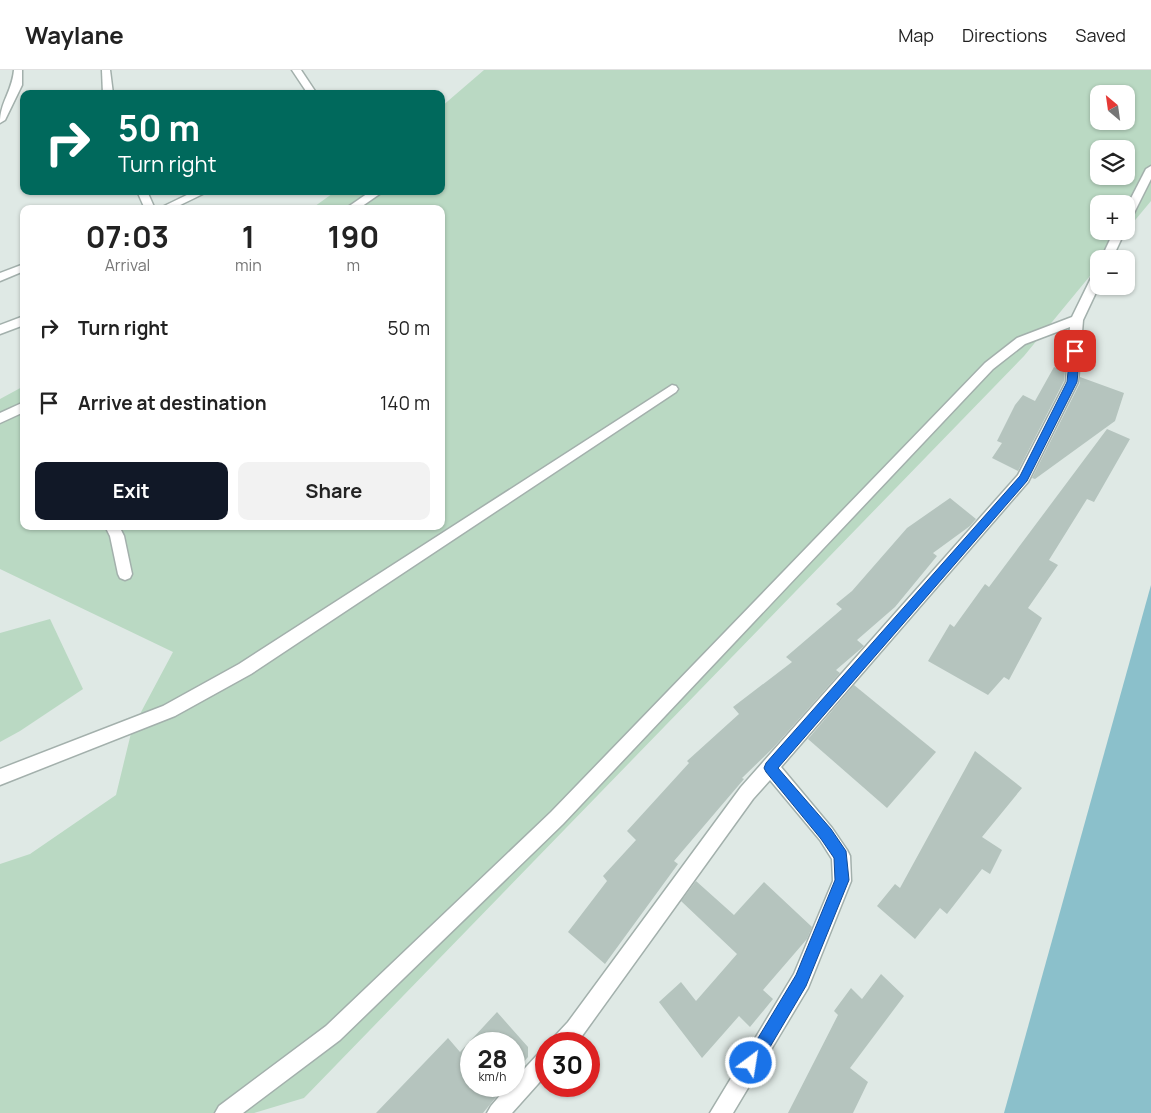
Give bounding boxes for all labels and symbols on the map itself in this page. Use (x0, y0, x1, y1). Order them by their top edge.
north arrow (1090, 85, 1135, 130)
pin (1054, 330, 1096, 372)
speed limit sign: 30 (535, 1032, 600, 1097)
position arrow (724, 1036, 776, 1088)

